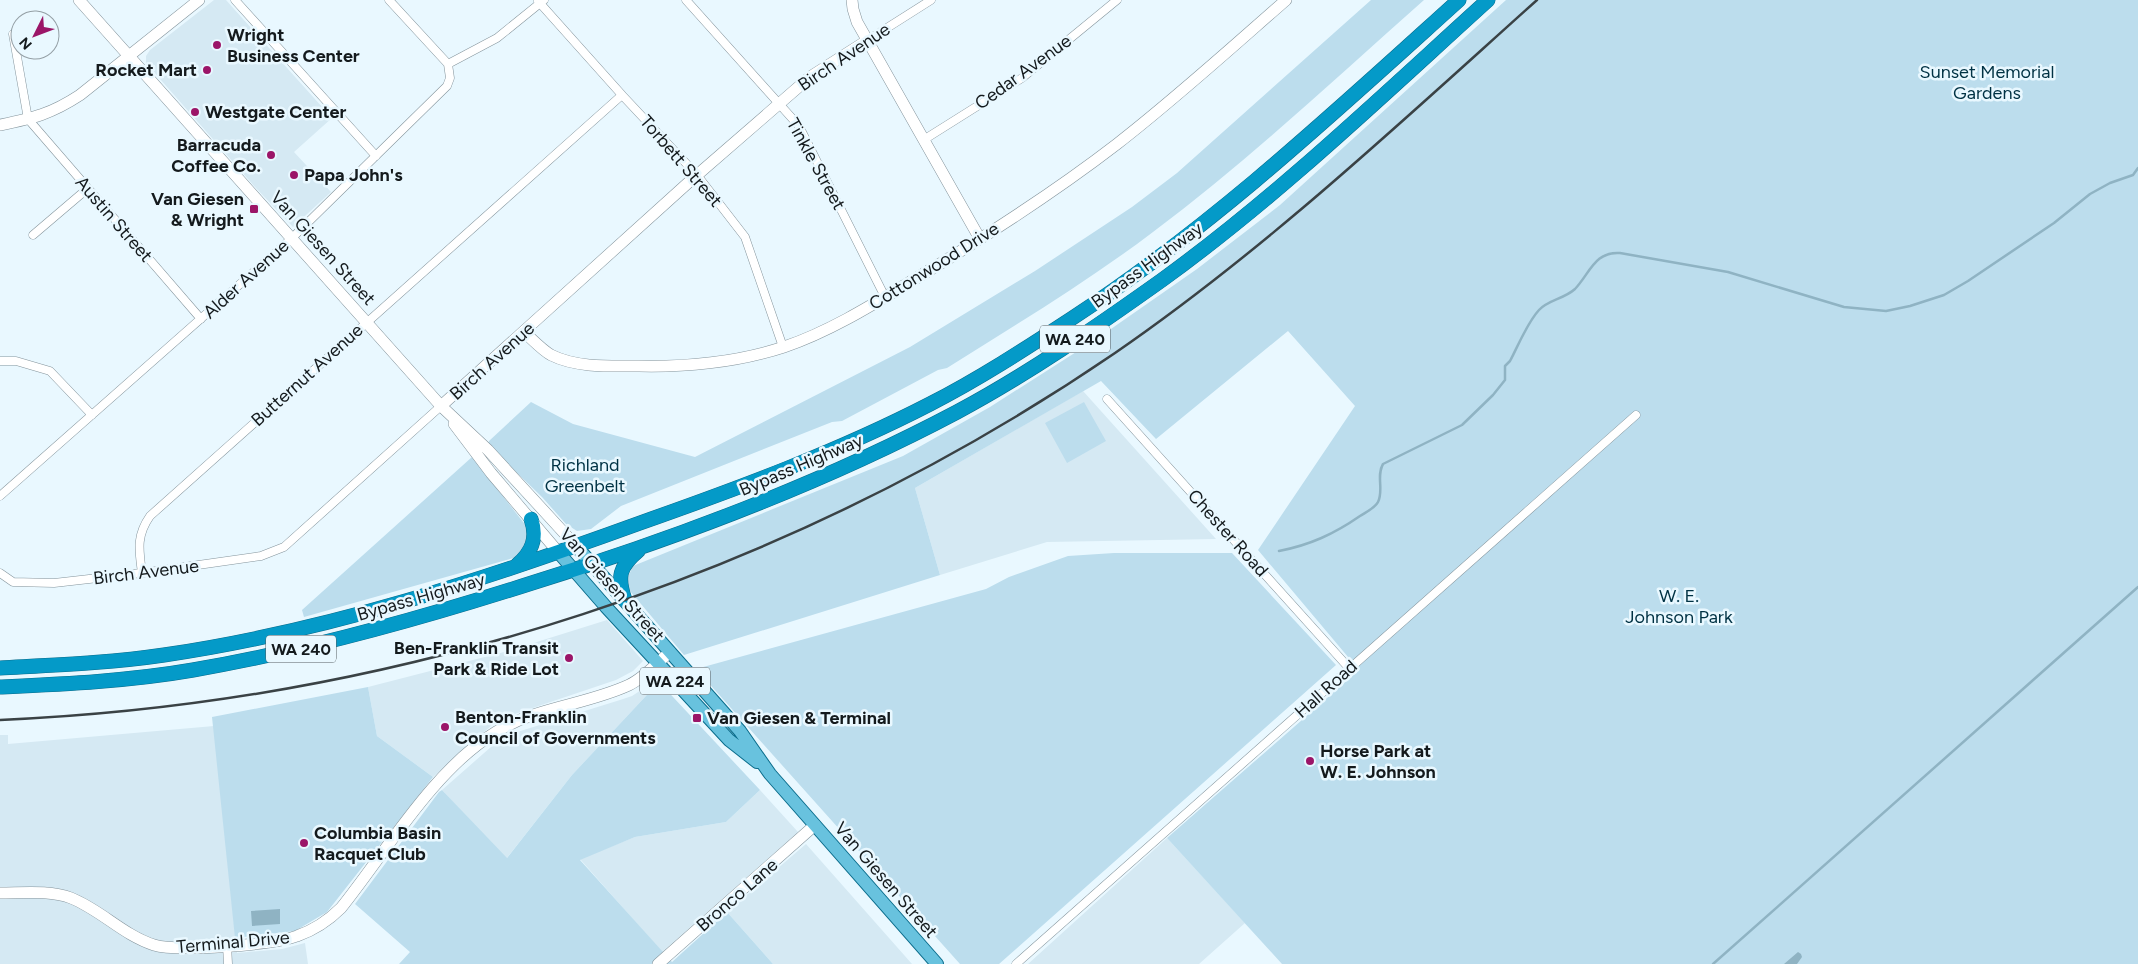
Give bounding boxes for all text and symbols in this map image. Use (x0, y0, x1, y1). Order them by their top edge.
north arrow (10, 10, 60, 60)
street label: Birch Avenue (794, 18, 894, 96)
place label: Wright Business Center (227, 24, 360, 67)
street label: Cedar Avenue (970, 30, 1076, 114)
text: N (16, 34, 36, 53)
marker: Wright Business Center (211, 39, 223, 51)
place label: Rocket Mart (95, 59, 197, 81)
park label: Sunset Memorial Gardens (1920, 61, 2054, 104)
marker: Rocket Mart (201, 64, 213, 76)
place label: Westgate Center (205, 101, 346, 123)
marker: Westgate Center (189, 106, 201, 118)
street label: Torbett Street (635, 111, 727, 211)
street label: Tinkle Street (782, 114, 850, 214)
place label: Barracuda Coffee Co. (171, 134, 261, 177)
marker: Barracuda Coffee Co. (265, 149, 277, 161)
place label: Papa John's (304, 164, 403, 186)
marker: Papa John's (288, 169, 300, 181)
street label: Austin Street (71, 172, 157, 267)
street label: Van Giesen Street (266, 186, 380, 310)
place label: Van Giesen & Wright (151, 188, 244, 231)
marker: Van Giesen & Wright (248, 203, 260, 215)
street label: Cottonwood Drive (865, 217, 1003, 315)
street label: Bypass Highway (1087, 217, 1207, 313)
street label: Alder Avenue (199, 235, 294, 323)
street label: Birch Avenue (445, 317, 539, 405)
street label: Butternut Avenue (247, 319, 368, 431)
road number: WA 240 (1040, 326, 1110, 352)
street label: Bypass Highway (736, 429, 867, 501)
park label: Richland Greenbelt (545, 454, 625, 497)
street label: Chester Road (1183, 485, 1273, 581)
street label: Van Giesen Street (555, 523, 669, 647)
street label: Birch Avenue (92, 555, 200, 589)
street label: Bypass Highway (354, 568, 488, 626)
park label: W. E. Johnson Park (1625, 585, 1733, 628)
road number: WA 240 (266, 636, 336, 662)
place label: Ben-Franklin Transit Park & Ride Lot (394, 637, 559, 680)
marker: Ben-Franklin Transit Park & Ride Lot (563, 652, 575, 664)
street label: Hall Road (1290, 655, 1362, 723)
road number: WA 224 (640, 668, 710, 694)
place label: Benton-Franklin Council of Governments (455, 706, 656, 749)
place label: Van Giesen & Terminal (707, 707, 891, 729)
marker: Van Giesen & Terminal (691, 712, 703, 724)
marker: Benton-Franklin Council of Governments (439, 721, 451, 733)
place label: Horse Park at W. E. Johnson (1320, 740, 1436, 783)
marker: Horse Park at W. E. Johnson (1304, 755, 1316, 767)
street label: Van Giesen Street (830, 818, 942, 943)
place label: Columbia Basin Racquet Club (314, 822, 441, 865)
marker: Columbia Basin Racquet Club (298, 837, 310, 849)
street label: Bronco Lane (692, 854, 782, 936)
street label: Terminal Drive (176, 926, 291, 958)

